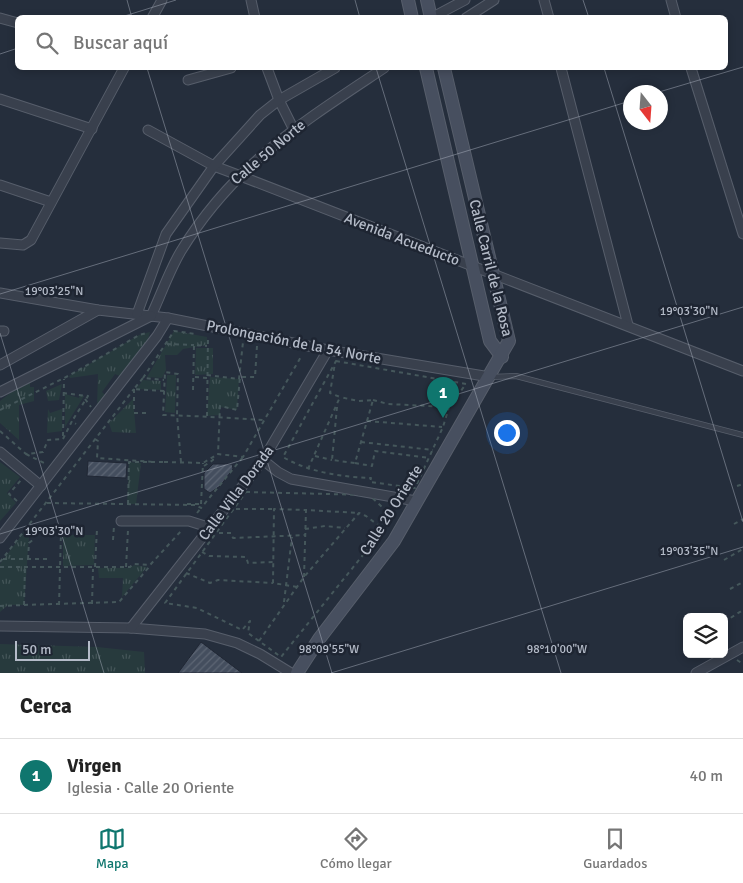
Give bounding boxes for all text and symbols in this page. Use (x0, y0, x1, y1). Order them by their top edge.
search box (15, 15, 728, 70)
icon: search (33, 29, 61, 57)
text: Buscar aquí (73, 31, 168, 55)
north arrow (623, 85, 668, 130)
street label: Calle 50 Norte (227, 116, 309, 188)
street label: Calle Carril de la Rosa (465, 198, 517, 338)
street label: Avenida Acueducto (342, 209, 462, 269)
text: 19°03'25"N (25, 284, 83, 299)
text: 19°03'30"N (660, 304, 718, 319)
street label: Prolongación de la 54 Norte (205, 316, 383, 368)
pin: 1 (427, 377, 459, 418)
your location (494, 420, 520, 446)
street label: Calle Villa Dorada (194, 442, 278, 544)
street label: Calle 20 Oriente (356, 461, 426, 559)
text: 19°03'30"N (25, 524, 83, 539)
text: 19°03'35"N (660, 544, 718, 559)
map controls (683, 613, 728, 658)
button: layers (683, 613, 728, 658)
scale bar (15, 638, 90, 661)
text: 50 m (22, 641, 51, 658)
text: 98°09'55"W (299, 642, 359, 657)
text: 98°10'00"W (527, 642, 587, 657)
text: Cerca (20, 693, 72, 719)
text: Virgen (67, 754, 122, 778)
text: 1 (32, 766, 40, 786)
text: 40 m (689, 766, 723, 786)
text: Iglesia · Calle 20 Oriente (67, 778, 234, 798)
tab: Mapa (96, 825, 129, 872)
tab: Cómo llegar (320, 825, 392, 872)
tab: Guardados (583, 825, 647, 872)

